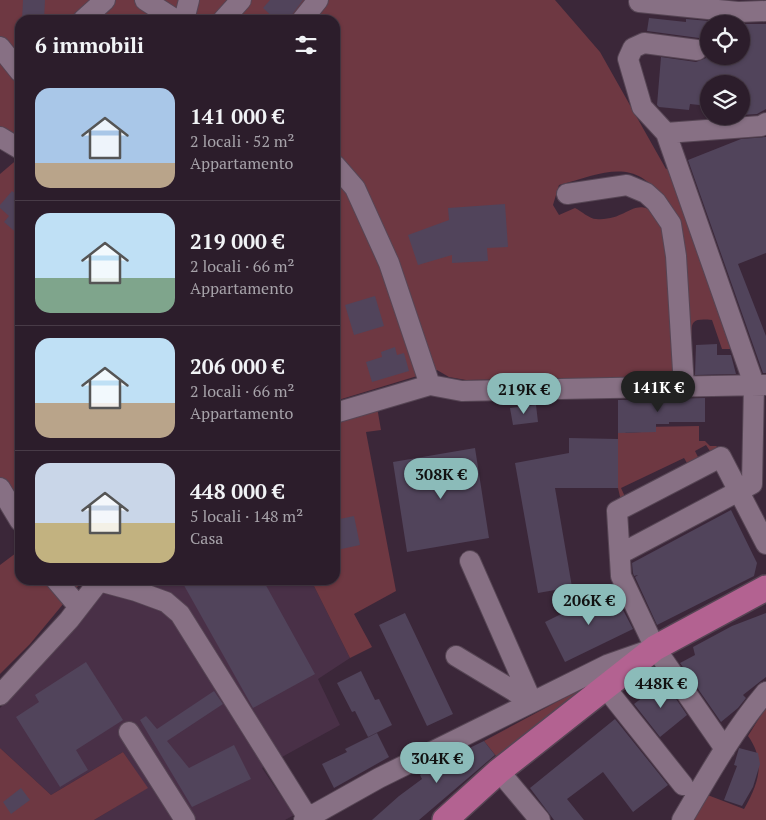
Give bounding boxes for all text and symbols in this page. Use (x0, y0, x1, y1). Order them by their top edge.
map controls (700, 15, 750, 125)
button: locate (700, 15, 750, 65)
text: 6 immobili (35, 31, 144, 59)
icon: filters (292, 31, 320, 59)
button: layers (700, 75, 750, 125)
text: 141 000 € (190, 102, 284, 130)
icon: home (75, 108, 135, 168)
text: 2 locali · 52 m² (190, 130, 295, 152)
text: Appartamento (190, 152, 293, 174)
text: 219 000 € (190, 227, 284, 255)
icon: home (75, 233, 135, 293)
text: 2 locali · 66 m² (190, 255, 295, 277)
text: Appartamento (190, 277, 293, 299)
text: 206 000 € (190, 352, 284, 380)
icon: home (75, 358, 135, 418)
pin: 141K € (617, 370, 699, 413)
pin: 219K € (483, 372, 565, 415)
text: 141K € (632, 376, 684, 398)
text: 219K € (498, 378, 550, 400)
text: 2 locali · 66 m² (190, 380, 295, 402)
text: Appartamento (190, 402, 293, 424)
pin: 308K € (400, 458, 482, 500)
text: 308K € (415, 463, 467, 485)
text: 448 000 € (190, 477, 284, 505)
icon: home (75, 483, 135, 543)
text: 5 locali · 148 m² (190, 505, 303, 527)
text: Casa (190, 527, 223, 549)
pin: 206K € (548, 584, 630, 626)
text: 206K € (563, 589, 615, 611)
pin: 448K € (620, 666, 702, 709)
text: 448K € (635, 672, 687, 694)
pin: 304K € (396, 742, 478, 784)
text: 304K € (411, 747, 463, 769)

